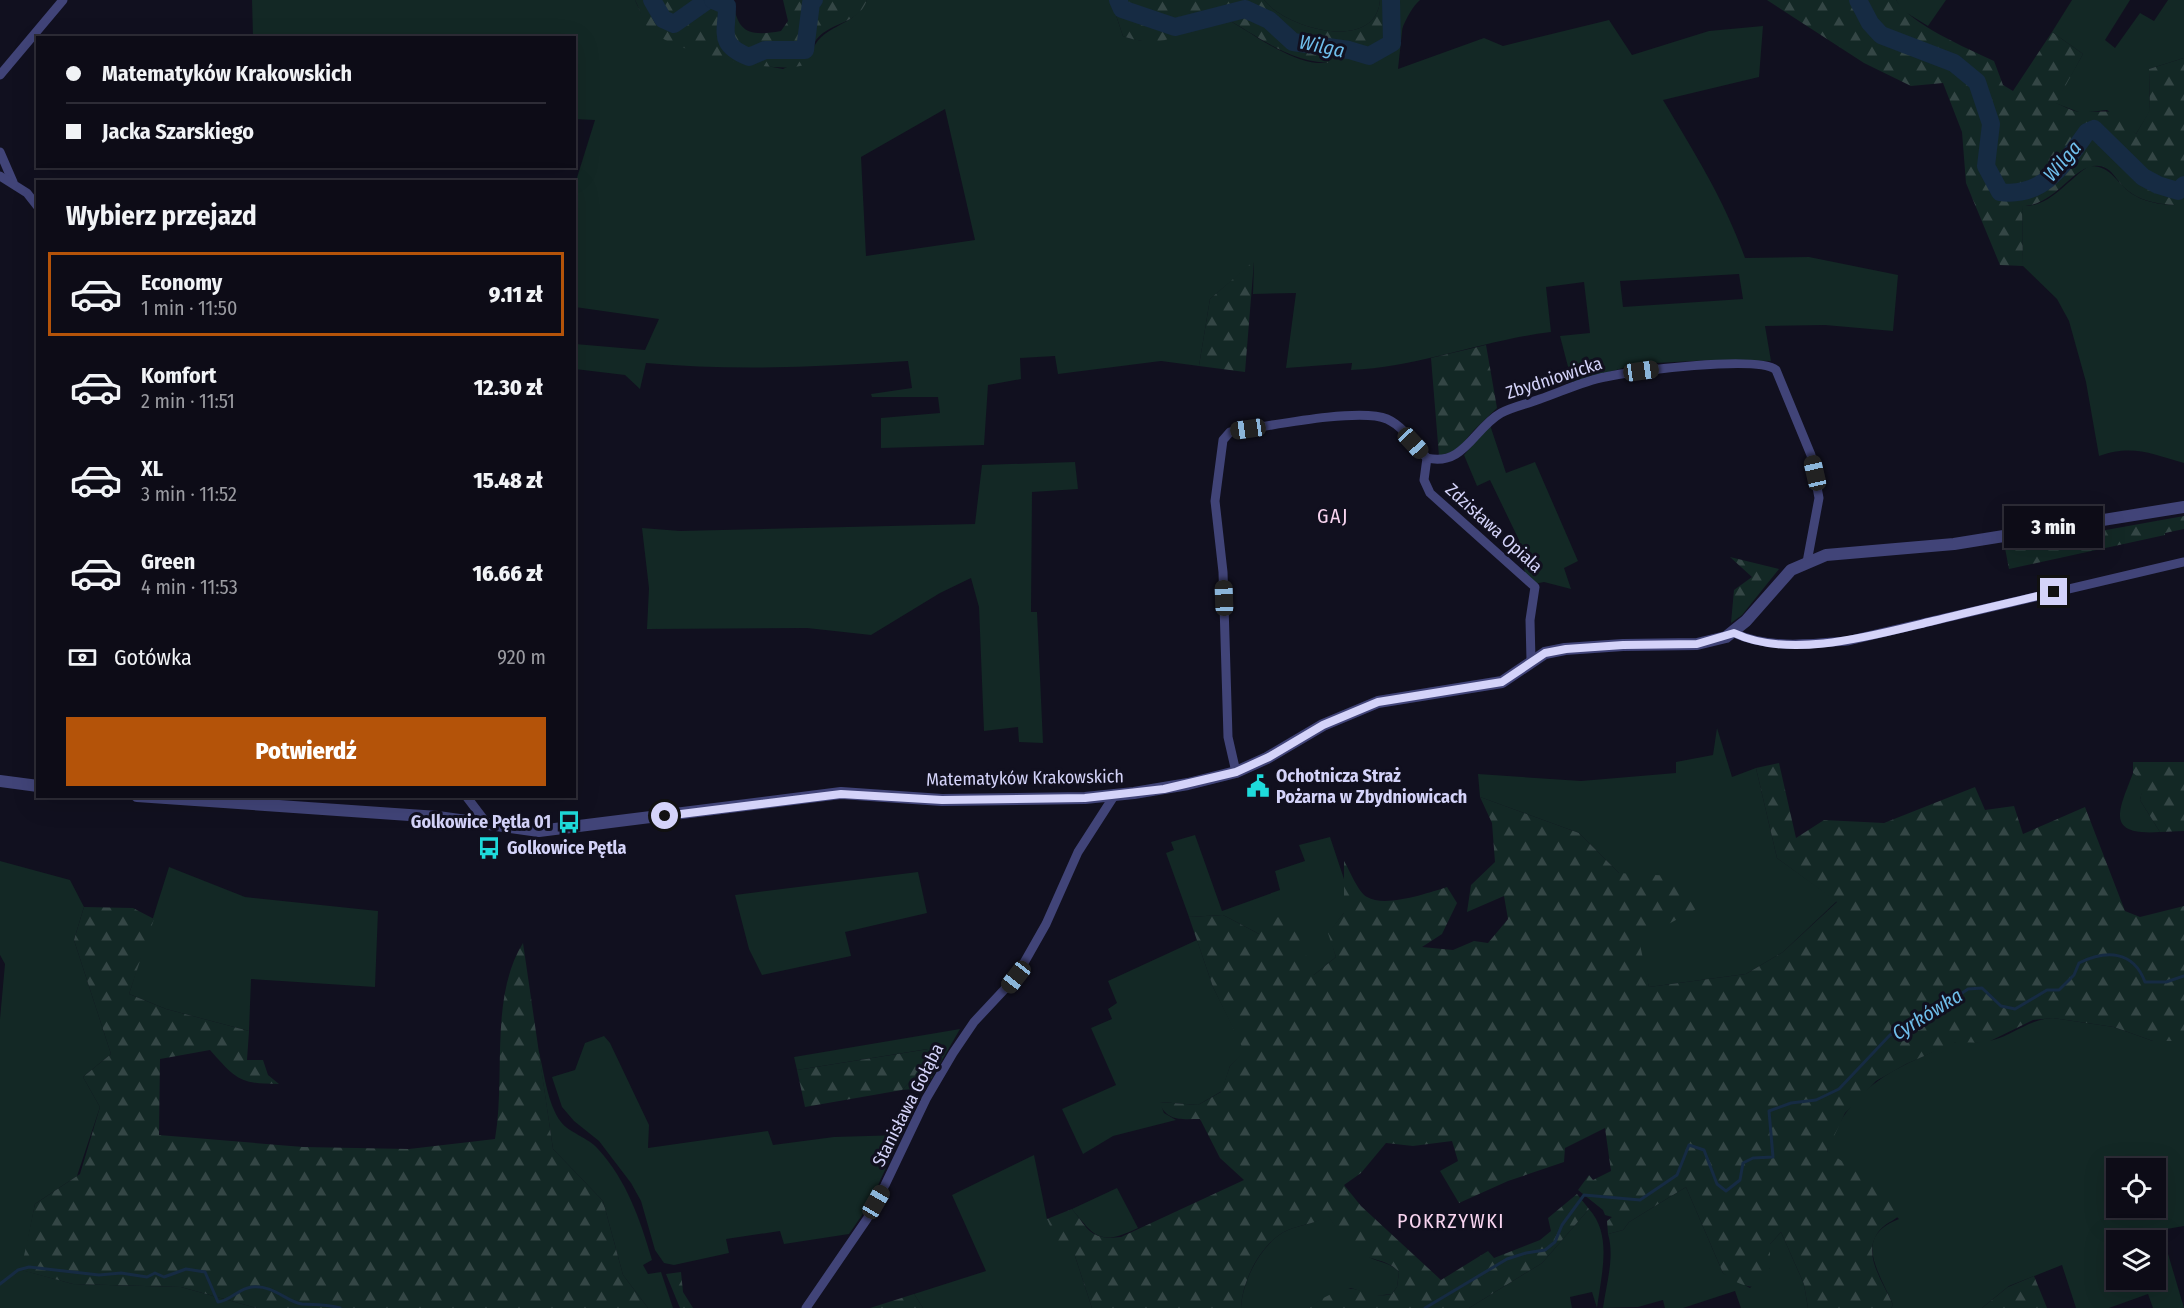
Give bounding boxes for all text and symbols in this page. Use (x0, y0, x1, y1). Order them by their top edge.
water label: Wilga (1297, 29, 1347, 63)
text: Matematyków Krakowskich (102, 60, 352, 87)
text: Jacka Szarskiego (102, 118, 254, 145)
water label: Wilga (2038, 136, 2086, 186)
text: Wybierz przejazd (66, 200, 257, 232)
icon: car (69, 267, 123, 321)
text: Economy (141, 269, 222, 296)
text: 9.11 zł (489, 281, 543, 308)
text: 1 min · 11:50 (141, 296, 237, 320)
street label: Zbydniowicka (1503, 352, 1605, 404)
icon: car (69, 360, 123, 414)
car (1622, 360, 1660, 382)
text: Komfort (141, 362, 216, 389)
text: 12.30 zł (474, 374, 543, 401)
text: 2 min · 11:51 (141, 389, 235, 413)
car (1229, 418, 1267, 440)
car (1394, 424, 1432, 462)
icon: car (69, 453, 123, 507)
car (1802, 453, 1828, 493)
text: XL (141, 455, 163, 482)
text: 15.48 zł (473, 467, 543, 494)
street label: Zdzisława Opiala (1441, 479, 1547, 577)
text: 3 min · 11:52 (141, 482, 237, 506)
district label: GAJ (1317, 504, 1349, 528)
callout: 3 min (2004, 505, 2104, 547)
text: 3 min (2031, 515, 2076, 539)
icon: car (69, 546, 123, 600)
text: Green (141, 548, 195, 575)
text: 16.66 zł (472, 560, 543, 587)
text: 4 min · 11:53 (141, 575, 238, 599)
route end (2040, 578, 2067, 605)
car (1214, 580, 1234, 616)
icon: cash (66, 641, 99, 674)
text: Gotówka (114, 644, 192, 671)
text: 920 m (497, 645, 546, 669)
button: Potwierdź (66, 717, 546, 786)
street label: Matematyków Krakowskich (926, 765, 1124, 791)
place label: Ochotnicza Straż Pożarna w Zbydniowicach (1276, 765, 1467, 808)
public building icon: Ochotnicza Straż Pożarna w Zbydniowicach (1245, 773, 1271, 799)
route start (651, 802, 678, 829)
bus stop icon: Golkowice Pętla 01 (556, 809, 582, 835)
place label: Golkowice Pętla 01 (411, 811, 551, 833)
bus stop icon: Golkowice Pętla (476, 835, 502, 861)
place label: Golkowice Pętla (507, 837, 626, 859)
car (998, 957, 1034, 997)
water label: Cyrkówka (1887, 983, 1967, 1045)
street label: Stanisława Gołąba (867, 1040, 949, 1170)
map controls (2106, 1158, 2166, 1290)
button: locate (2106, 1158, 2166, 1218)
car (859, 1182, 893, 1222)
district label: POKRZYWKI (1397, 1209, 1505, 1233)
button: layers (2106, 1230, 2166, 1290)

